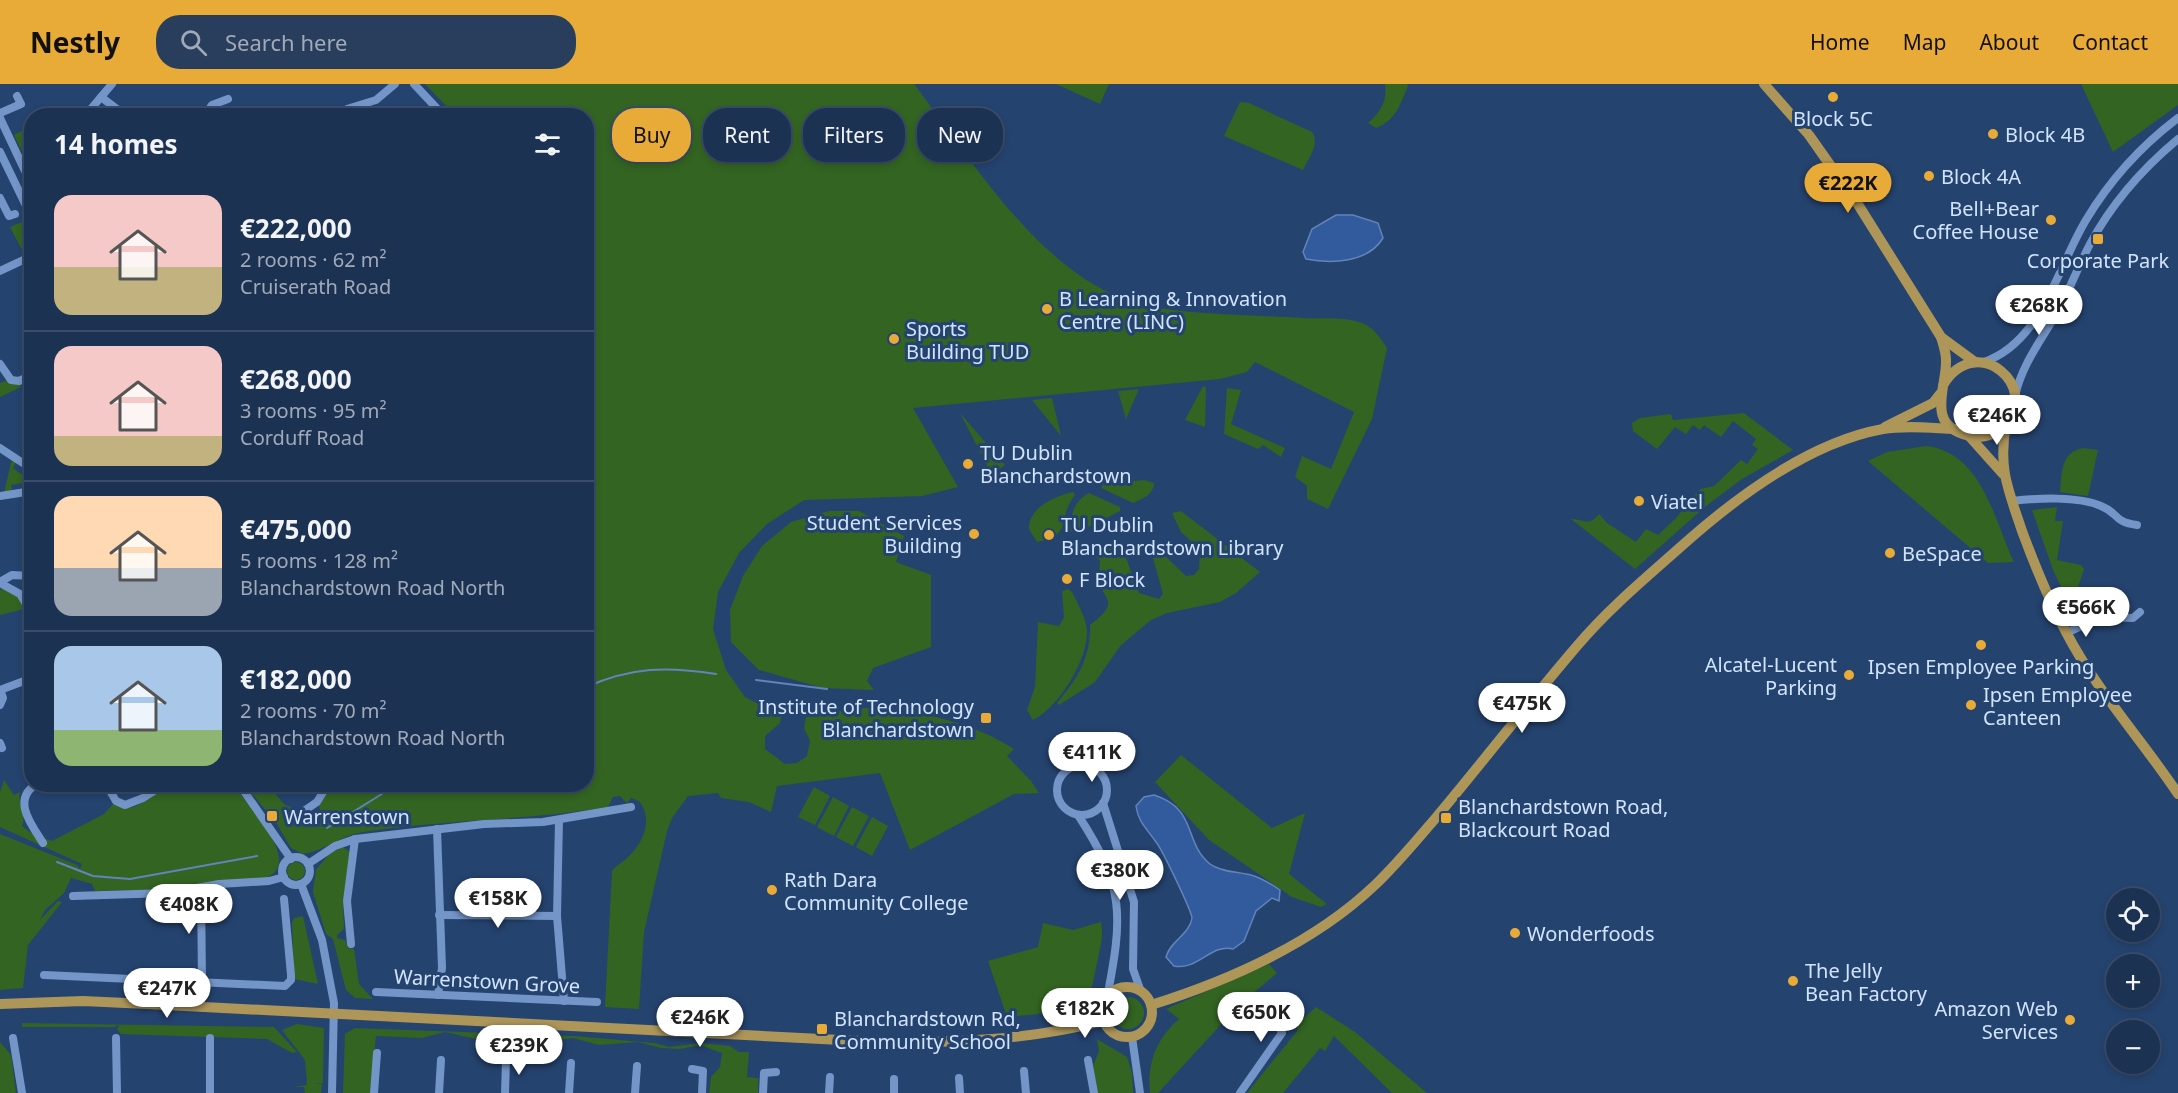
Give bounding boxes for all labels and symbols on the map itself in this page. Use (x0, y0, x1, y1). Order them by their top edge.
marker: Block 5C (1826, 90, 1840, 104)
place label: Block 5C (1793, 105, 1873, 132)
place label: Block 4B (2005, 121, 2085, 148)
marker: Block 4B (1986, 127, 2000, 141)
pin: €222K (1806, 163, 1890, 214)
place label: Block 4A (1941, 163, 2021, 190)
marker: Block 4A (1922, 169, 1936, 183)
place label: Bell+Bear Coffee House (1913, 195, 2039, 245)
marker: Bell+Bear Coffee House (2044, 213, 2058, 227)
marker: Corporate Park (2091, 232, 2105, 246)
place label: Corporate Park (2027, 247, 2170, 274)
place label: B Learning & Innovation Centre (LINC) (1059, 285, 1287, 335)
pin: €268K (1997, 285, 2081, 336)
marker: B Learning & Innovation Centre (LINC) (1040, 302, 1054, 316)
place label: Sports Building TUD (906, 315, 1029, 365)
marker: Sports Building TUD (887, 332, 901, 346)
pin: €246K (1955, 395, 2039, 446)
place label: TU Dublin Blanchardstown (980, 439, 1132, 489)
marker: TU Dublin Blanchardstown (961, 457, 975, 471)
place label: Viatel (1651, 488, 1703, 515)
marker: Viatel (1632, 494, 1646, 508)
place label: Student Services Building (807, 509, 962, 559)
place label: TU Dublin Blanchardstown Library (1061, 511, 1284, 561)
marker: Student Services Building (967, 527, 981, 541)
marker: TU Dublin Blanchardstown Library (1042, 528, 1056, 542)
place label: BeSpace (1902, 540, 1982, 567)
marker: BeSpace (1883, 546, 1897, 560)
place label: F Block (1079, 566, 1145, 593)
marker: F Block (1060, 572, 1074, 586)
pin: €566K (2044, 587, 2128, 638)
marker: Ipsen Employee Parking (1974, 638, 1988, 652)
place label: Alcatel-Lucent Parking (1705, 651, 1837, 701)
place label: Ipsen Employee Parking (1868, 653, 2094, 680)
marker: Alcatel-Lucent Parking (1842, 668, 1856, 682)
place label: Ipsen Employee Canteen (1983, 681, 2132, 731)
pin: €475K (1480, 683, 1564, 734)
place label: Institute of Technology Blanchardstown (758, 693, 975, 743)
marker: Ipsen Employee Canteen (1964, 698, 1978, 712)
marker: Institute of Technology Blanchardstown (979, 711, 993, 725)
pin: €411K (1050, 732, 1134, 783)
place label: Blanchardstown Road, Blackcourt Road (1458, 793, 1668, 843)
place label: Warrenstown (284, 803, 410, 830)
marker: Warrenstown (265, 809, 279, 823)
marker: Blanchardstown Road, Blackcourt Road (1439, 811, 1453, 825)
pin: €380K (1078, 850, 1162, 901)
place label: Rath Dara Community College (784, 866, 969, 916)
pin: €158K (456, 878, 540, 929)
marker: Rath Dara Community College (765, 883, 779, 897)
pin: €408K (147, 884, 231, 935)
place label: Wonderfoods (1527, 920, 1654, 947)
marker: Wonderfoods (1508, 926, 1522, 940)
place label: The Jelly Bean Factory (1805, 957, 1928, 1007)
street label: Warrenstown Grove (393, 963, 581, 999)
pin: €247K (125, 968, 209, 1019)
marker: The Jelly Bean Factory (1786, 974, 1800, 988)
pin: €182K (1043, 988, 1127, 1039)
pin: €650K (1219, 992, 1303, 1043)
place label: Amazon Web Services (1934, 995, 2058, 1045)
pin: €246K (658, 997, 742, 1048)
place label: Blanchardstown Rd, Community School (834, 1005, 1021, 1055)
marker: Amazon Web Services (2063, 1013, 2077, 1027)
marker: Blanchardstown Rd, Community School (815, 1022, 829, 1036)
pin: €239K (477, 1025, 561, 1076)

